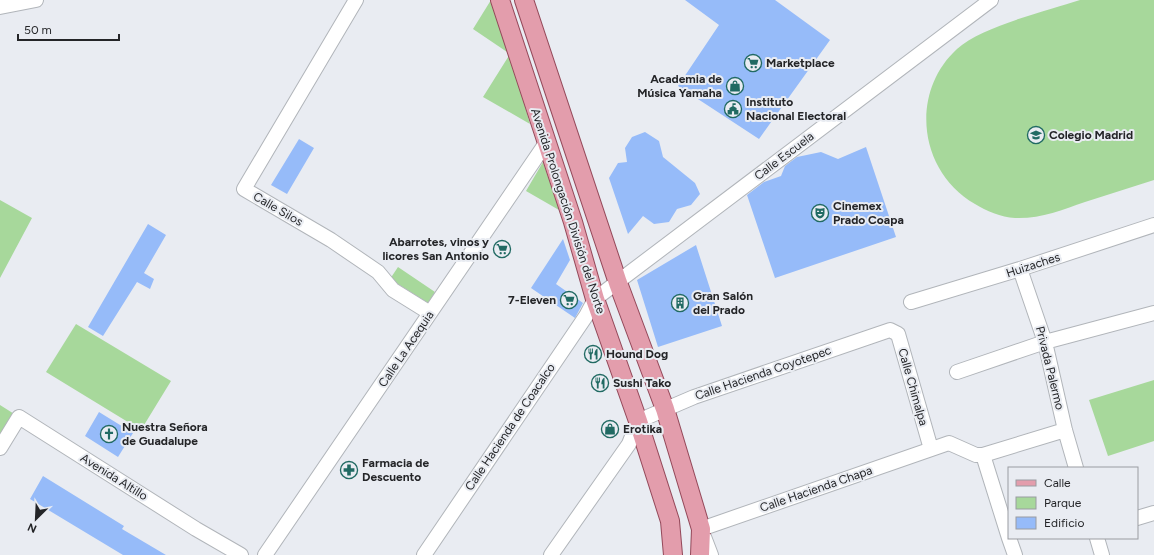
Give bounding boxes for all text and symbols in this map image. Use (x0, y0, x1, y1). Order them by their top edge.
scale bar (18, 16, 119, 42)
text: 50 m (24, 23, 52, 37)
supermarket icon: Marketplace (743, 53, 763, 73)
place label: Marketplace (766, 56, 835, 70)
place label: Academia de Música Yamaha (637, 72, 722, 100)
shop icon: Academia de Música Yamaha (725, 76, 745, 96)
place label: Instituto Nacional Electoral (746, 95, 846, 123)
public building icon: Instituto Nacional Electoral (723, 99, 743, 119)
street label: Avenida Prolongación División del Norte (528, 107, 608, 316)
school or university icon: Colegio Madrid (1026, 125, 1046, 145)
place label: Colegio Madrid (1049, 128, 1133, 142)
street label: Calle Escuela (752, 129, 816, 183)
street label: Calle Silos (251, 189, 306, 229)
place label: Cinemex Prado Coapa (833, 199, 904, 227)
theatre icon: Cinemex Prado Coapa (810, 203, 830, 223)
place label: Abarrotes, vinos y licores San Antonio (382, 235, 489, 263)
supermarket icon: Abarrotes, vinos y licores San Antonio (492, 239, 512, 259)
street label: Huizaches (1004, 250, 1062, 280)
place label: Gran Salón del Prado (693, 289, 753, 317)
supermarket icon: 7-Eleven (559, 290, 579, 310)
place label: 7-Eleven (508, 293, 556, 307)
building icon: Gran Salón del Prado (670, 293, 690, 313)
street label: Calle La Acequia (375, 308, 437, 390)
street label: Privada Palermo (1033, 325, 1067, 411)
street label: Calle Hacienda Coyotepec (693, 343, 833, 403)
restaurant icon: Hound Dog (583, 344, 603, 364)
place label: Hound Dog (606, 347, 668, 361)
street label: Calle Chimalpa (895, 347, 931, 427)
street label: Calle Hacienda de Coacalco (462, 361, 558, 493)
restaurant icon: Sushi Tako (590, 373, 610, 393)
place label: Sushi Tako (613, 376, 671, 390)
shop icon: Erotika (600, 419, 620, 439)
place label: Nuestra Señora de Guadalupe (122, 420, 208, 448)
place label: Erotika (623, 422, 662, 436)
church icon: Nuestra Señora de Guadalupe (99, 424, 119, 444)
street label: Avenida Altillo (78, 451, 150, 503)
place label: Farmacia de Descuento (362, 456, 429, 484)
pharmacy icon: Farmacia de Descuento (339, 460, 359, 480)
street label: Calle Hacienda Chapa (758, 463, 874, 515)
legend (1008, 467, 1138, 539)
text: Calle (1044, 476, 1071, 490)
text: Parque (1044, 496, 1082, 510)
north arrow (16, 499, 56, 539)
text: Edificio (1044, 516, 1084, 530)
text: N (26, 520, 39, 535)

